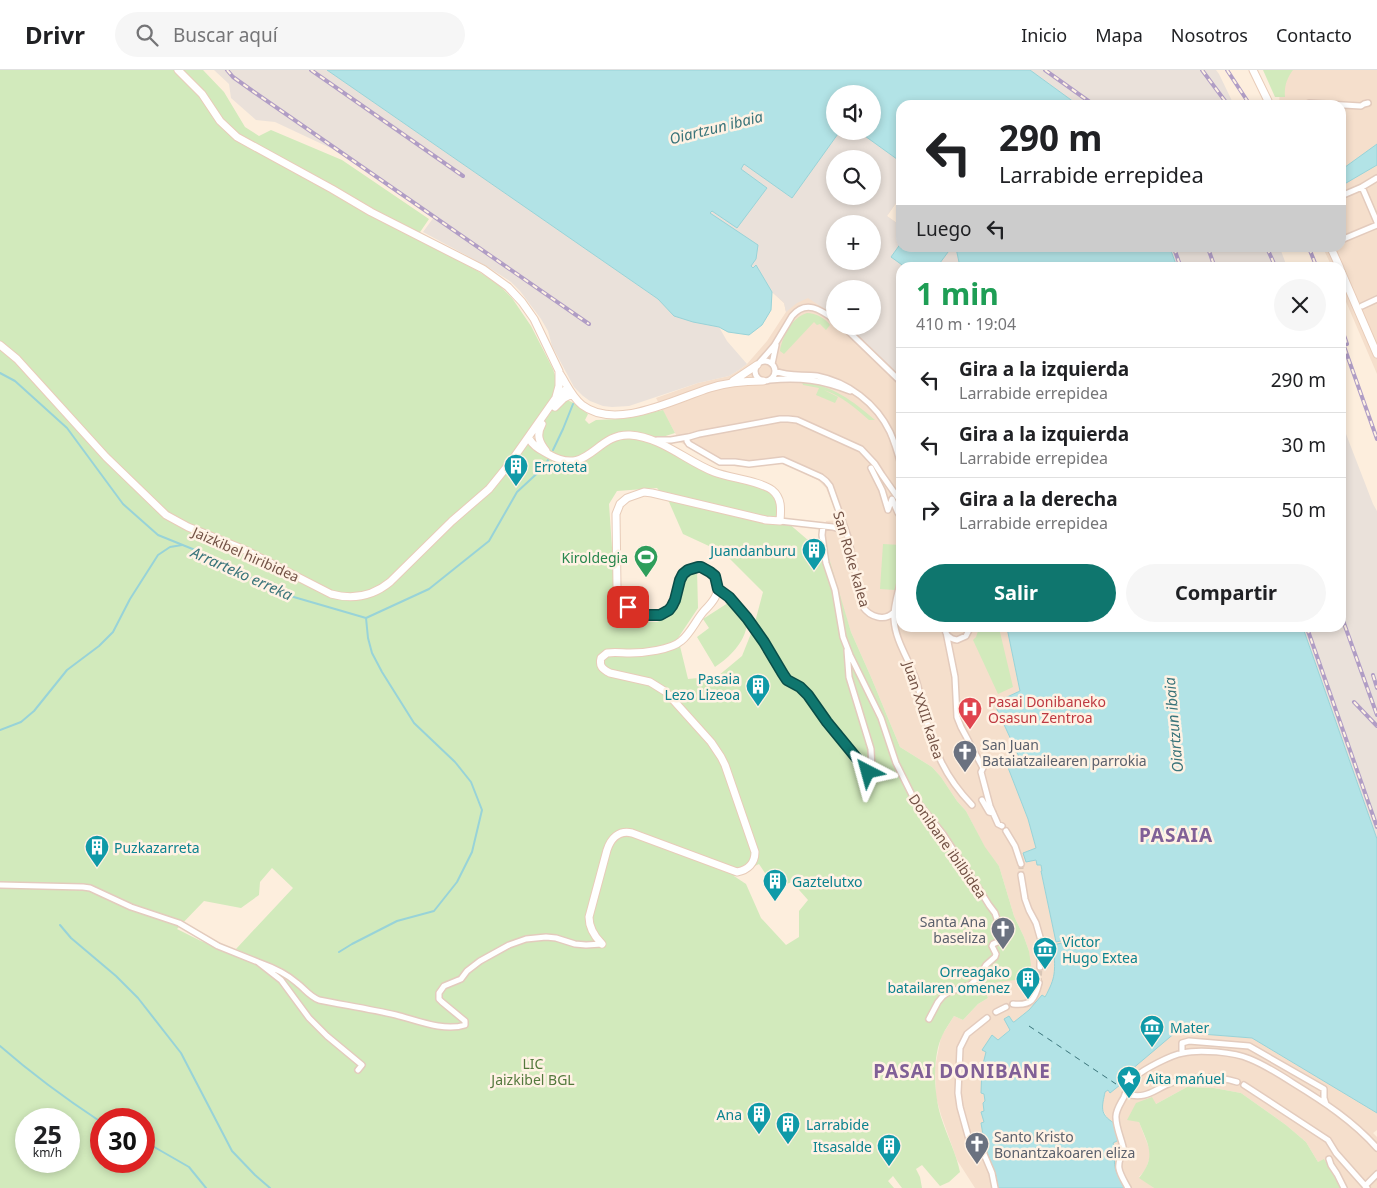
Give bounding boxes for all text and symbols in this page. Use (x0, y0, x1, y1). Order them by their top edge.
search box (115, 12, 465, 57)
text: Drivr (25, 18, 85, 51)
icon: search (133, 21, 161, 49)
text: Buscar aquí (173, 22, 278, 48)
text: Inicio (1021, 23, 1067, 47)
text: Mapa (1095, 23, 1143, 47)
text: Nosotros (1171, 23, 1248, 47)
text: Contacto (1276, 23, 1352, 47)
map controls (826, 85, 881, 335)
button: sound (826, 85, 881, 140)
water label: Oiartzun ibaia (667, 106, 765, 148)
text: 290 m (999, 114, 1102, 161)
icon: left (916, 120, 981, 185)
button: search (826, 150, 881, 205)
text: Larrabide errepidea (999, 159, 1204, 189)
button: + (826, 215, 881, 270)
icon: left (982, 215, 1010, 243)
text: Luego (916, 216, 972, 242)
text: 1 min (916, 273, 999, 314)
button: close (1274, 279, 1326, 331)
button: − (826, 280, 881, 335)
text: 410 m · 19:04 (916, 313, 1016, 335)
text: Gira a la izquierda (959, 356, 1129, 382)
icon: left (916, 366, 944, 394)
text: 290 m (1271, 367, 1326, 393)
text: Larrabide errepidea (959, 382, 1108, 404)
text: Gira a la izquierda (959, 421, 1129, 447)
icon: left (916, 431, 944, 459)
text: 30 m (1282, 432, 1326, 458)
text: Larrabide errepidea (959, 447, 1108, 469)
building icon: Erroteta (503, 453, 529, 487)
place label: Erroteta (534, 457, 587, 476)
text: Gira a la derecha (959, 486, 1118, 512)
icon: right (916, 496, 944, 524)
text: 50 m (1282, 497, 1326, 523)
street label: San Roke kalea (829, 509, 875, 609)
text: Larrabide errepidea (959, 512, 1108, 534)
street label: Jaizkibel hiribidea (188, 521, 302, 586)
building icon: Juandanburu (801, 537, 827, 571)
water label: Arrarteko erreka (187, 541, 296, 605)
place label: Juandanburu (708, 541, 796, 560)
sports icon: Kiroldegia (633, 544, 659, 578)
place label: Kiroldegia (562, 548, 628, 567)
button: Salir (916, 564, 1116, 622)
button: Compartir (1126, 564, 1326, 622)
pin (607, 586, 649, 628)
icon: arrive (614, 593, 642, 621)
street label: Juan XXIII kalea (899, 657, 949, 761)
place label: Pasaia Lezo Lizeoa (664, 669, 740, 704)
building icon: Pasaia Lezo Lizeoa (745, 673, 771, 707)
water label: Oiartzun ibaia (1159, 676, 1187, 773)
place label: Pasai Donibaneko Osasun Zentroa (988, 692, 1106, 727)
hospital icon: Pasai Donibaneko Osasun Zentroa (957, 696, 983, 730)
place label: San Juan Bataiatzailearen parrokia (982, 735, 1147, 770)
church icon: San Juan Bataiatzailearen parrokia (952, 739, 978, 773)
position arrow (841, 745, 893, 797)
street label: Donibane ibilbidea (905, 790, 991, 902)
district label: PASAIA (1139, 822, 1213, 848)
building icon: Puzkazarreta (84, 834, 110, 868)
place label: Puzkazarreta (114, 838, 200, 857)
building icon: Gaztelutxo (762, 868, 788, 902)
place label: Gaztelutxo (792, 872, 863, 891)
place label: Santa Ana baseliza (920, 912, 986, 947)
church icon: Santa Ana baseliza (990, 916, 1016, 950)
place label: Victor Hugo Extea (1062, 932, 1138, 967)
museum icon: Victor Hugo Extea (1032, 936, 1058, 970)
place label: Orreagako batailaren omenez (887, 962, 1010, 997)
building icon: Orreagako batailaren omenez (1015, 966, 1041, 1000)
museum icon: Mater (1139, 1014, 1165, 1048)
place label: Mater (1170, 1018, 1210, 1037)
park label: LIC Jaizkibel BGL (489, 1054, 575, 1089)
district label: PASAI DONIBANE (873, 1058, 1051, 1084)
place icon: Aita mańuel (1116, 1065, 1142, 1099)
place label: Aita mańuel (1146, 1069, 1225, 1088)
building icon: Ana (746, 1101, 772, 1135)
place label: Ana (717, 1105, 742, 1124)
speed limit sign: 30 (90, 1108, 155, 1173)
building icon: Larrabide (775, 1111, 801, 1145)
place label: Larrabide (806, 1115, 869, 1134)
text: 25 (33, 1117, 62, 1151)
place label: Santo Kristo Bonantzakoaren eliza (994, 1127, 1135, 1162)
church icon: Santo Kristo Bonantzakoaren eliza (964, 1131, 990, 1165)
building icon: Itsasalde (876, 1133, 902, 1167)
place label: Itsasalde (813, 1137, 872, 1156)
text: km/h (33, 1144, 62, 1161)

